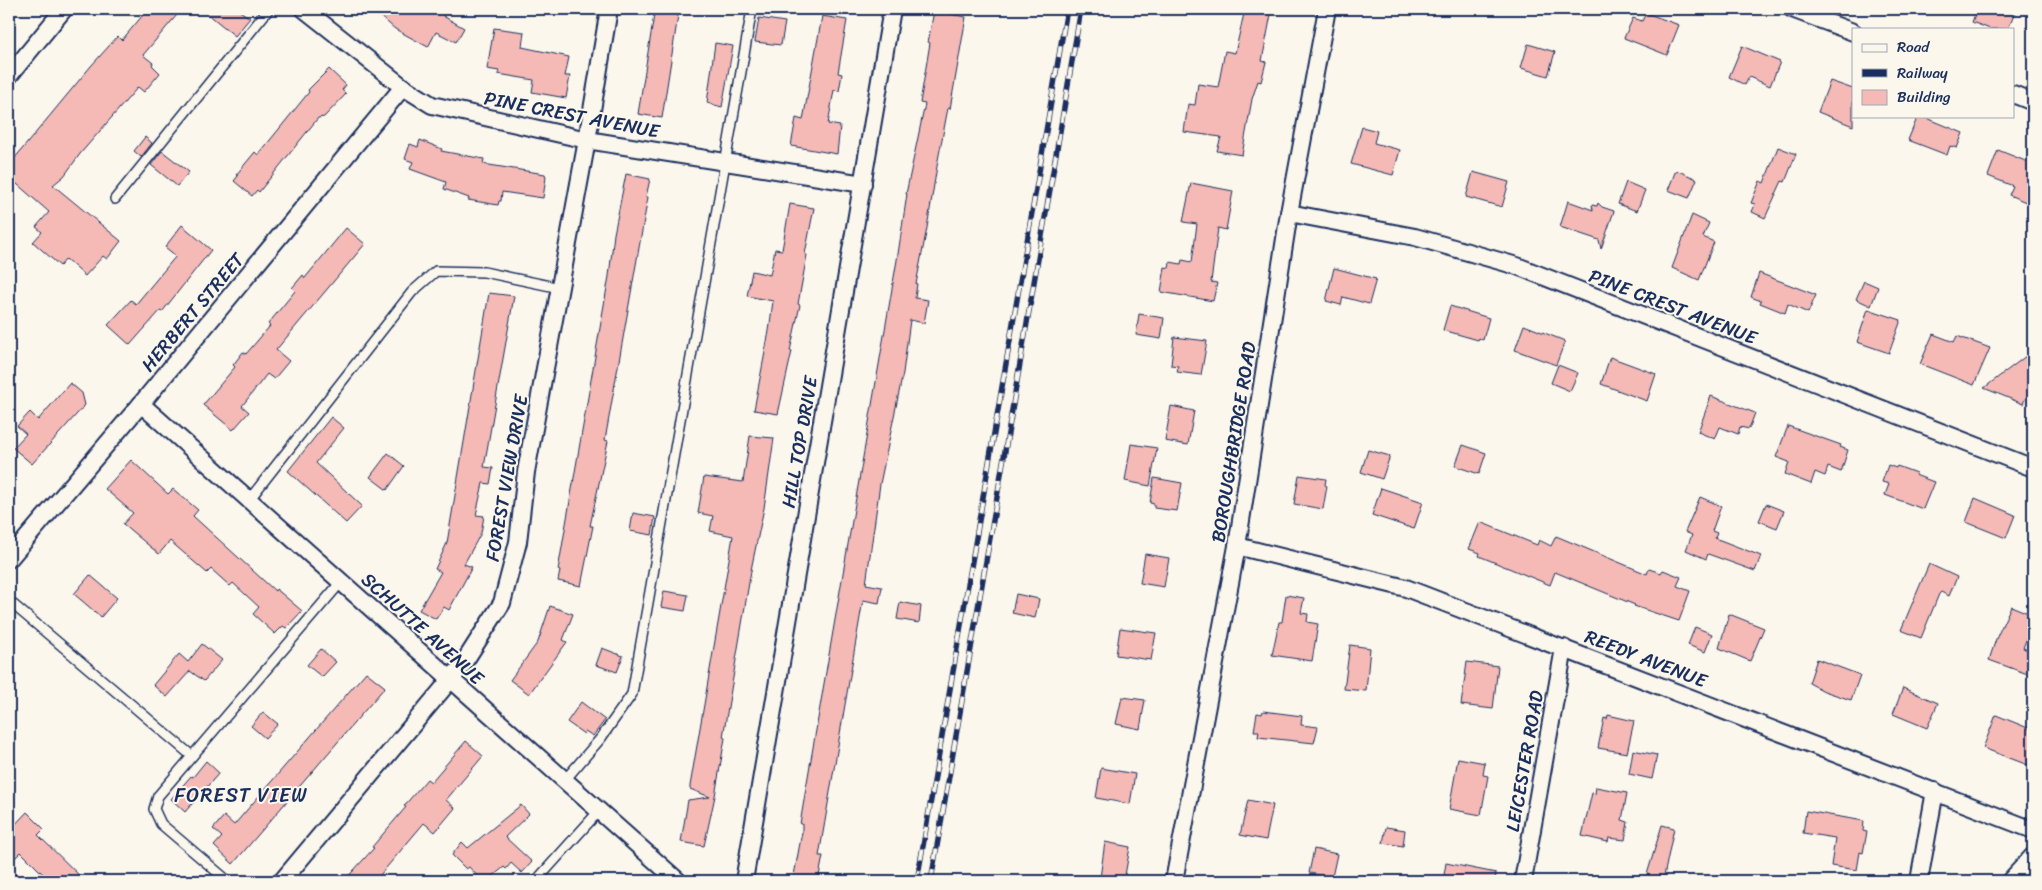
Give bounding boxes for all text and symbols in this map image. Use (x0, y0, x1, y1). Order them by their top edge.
legend (1852, 28, 2014, 118)
text: Road (1897, 34, 1930, 60)
text: Railway (1897, 60, 1948, 86)
street label: PINE CREST AVENUE (481, 81, 664, 148)
text: Building (1897, 84, 1951, 110)
street label: HERBERT STREET (132, 244, 253, 379)
street label: PINE CREST AVENUE (1584, 259, 1763, 354)
street label: BOROUGHBRIDGE ROAD (1201, 339, 1266, 545)
street label: HILL TOP DRIVE (772, 372, 828, 510)
street label: FOREST VIEW DRIVE (476, 391, 538, 564)
street label: SCHUTTE AVENUE (354, 564, 493, 694)
street label: REEDY AVENUE (1580, 620, 1713, 697)
street label: LEICESTER ROAD (1496, 687, 1553, 834)
district label: FOREST VIEW (174, 778, 308, 813)

